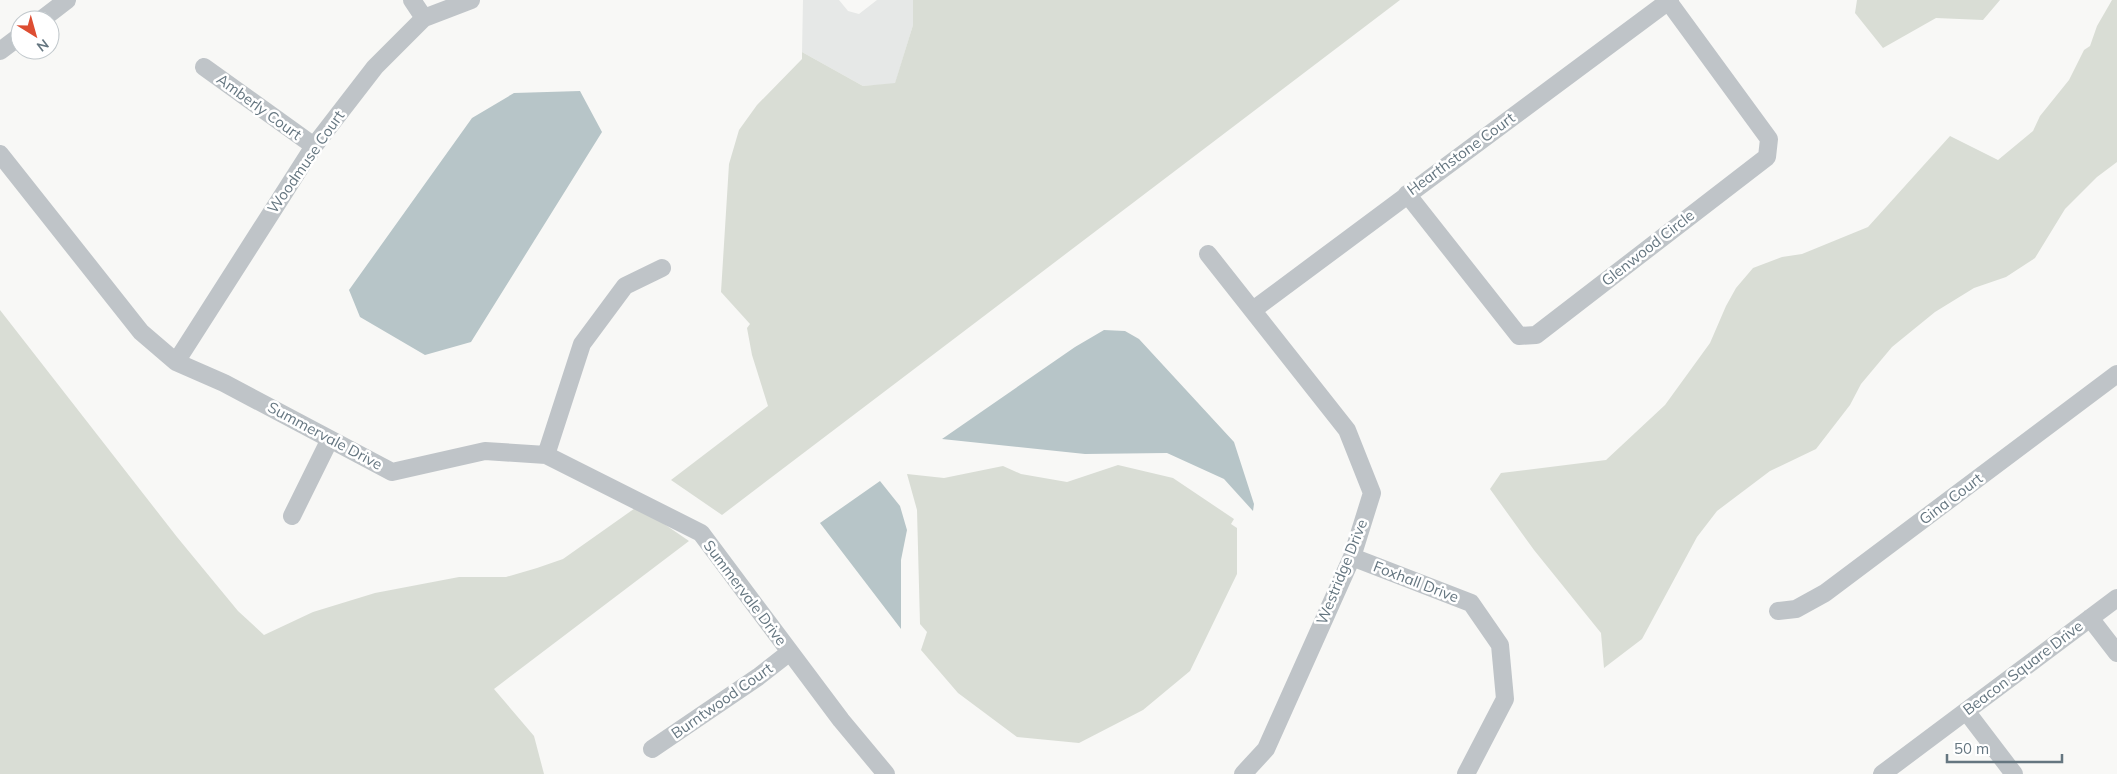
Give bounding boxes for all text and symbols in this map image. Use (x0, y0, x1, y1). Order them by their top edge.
north arrow (10, 10, 60, 60)
text: N (33, 35, 52, 56)
street label: Amberly Court (213, 69, 305, 144)
street label: Woodmuse Court (263, 107, 348, 217)
street label: Hearthstone Court (1403, 108, 1518, 199)
street label: Glenwood Circle (1597, 205, 1698, 290)
street label: Summervale Drive (265, 397, 386, 474)
street label: Gina Court (1915, 469, 1986, 529)
street label: Westridge Drive (1312, 516, 1371, 627)
street label: Summervale Drive (700, 536, 791, 649)
street label: Foxhall Drive (1371, 557, 1461, 606)
street label: Beacon Square Drive (1959, 616, 2087, 719)
street label: Burntwood Court (667, 659, 776, 743)
scale bar (1947, 732, 2062, 764)
text: 50 m (1954, 739, 1989, 758)

